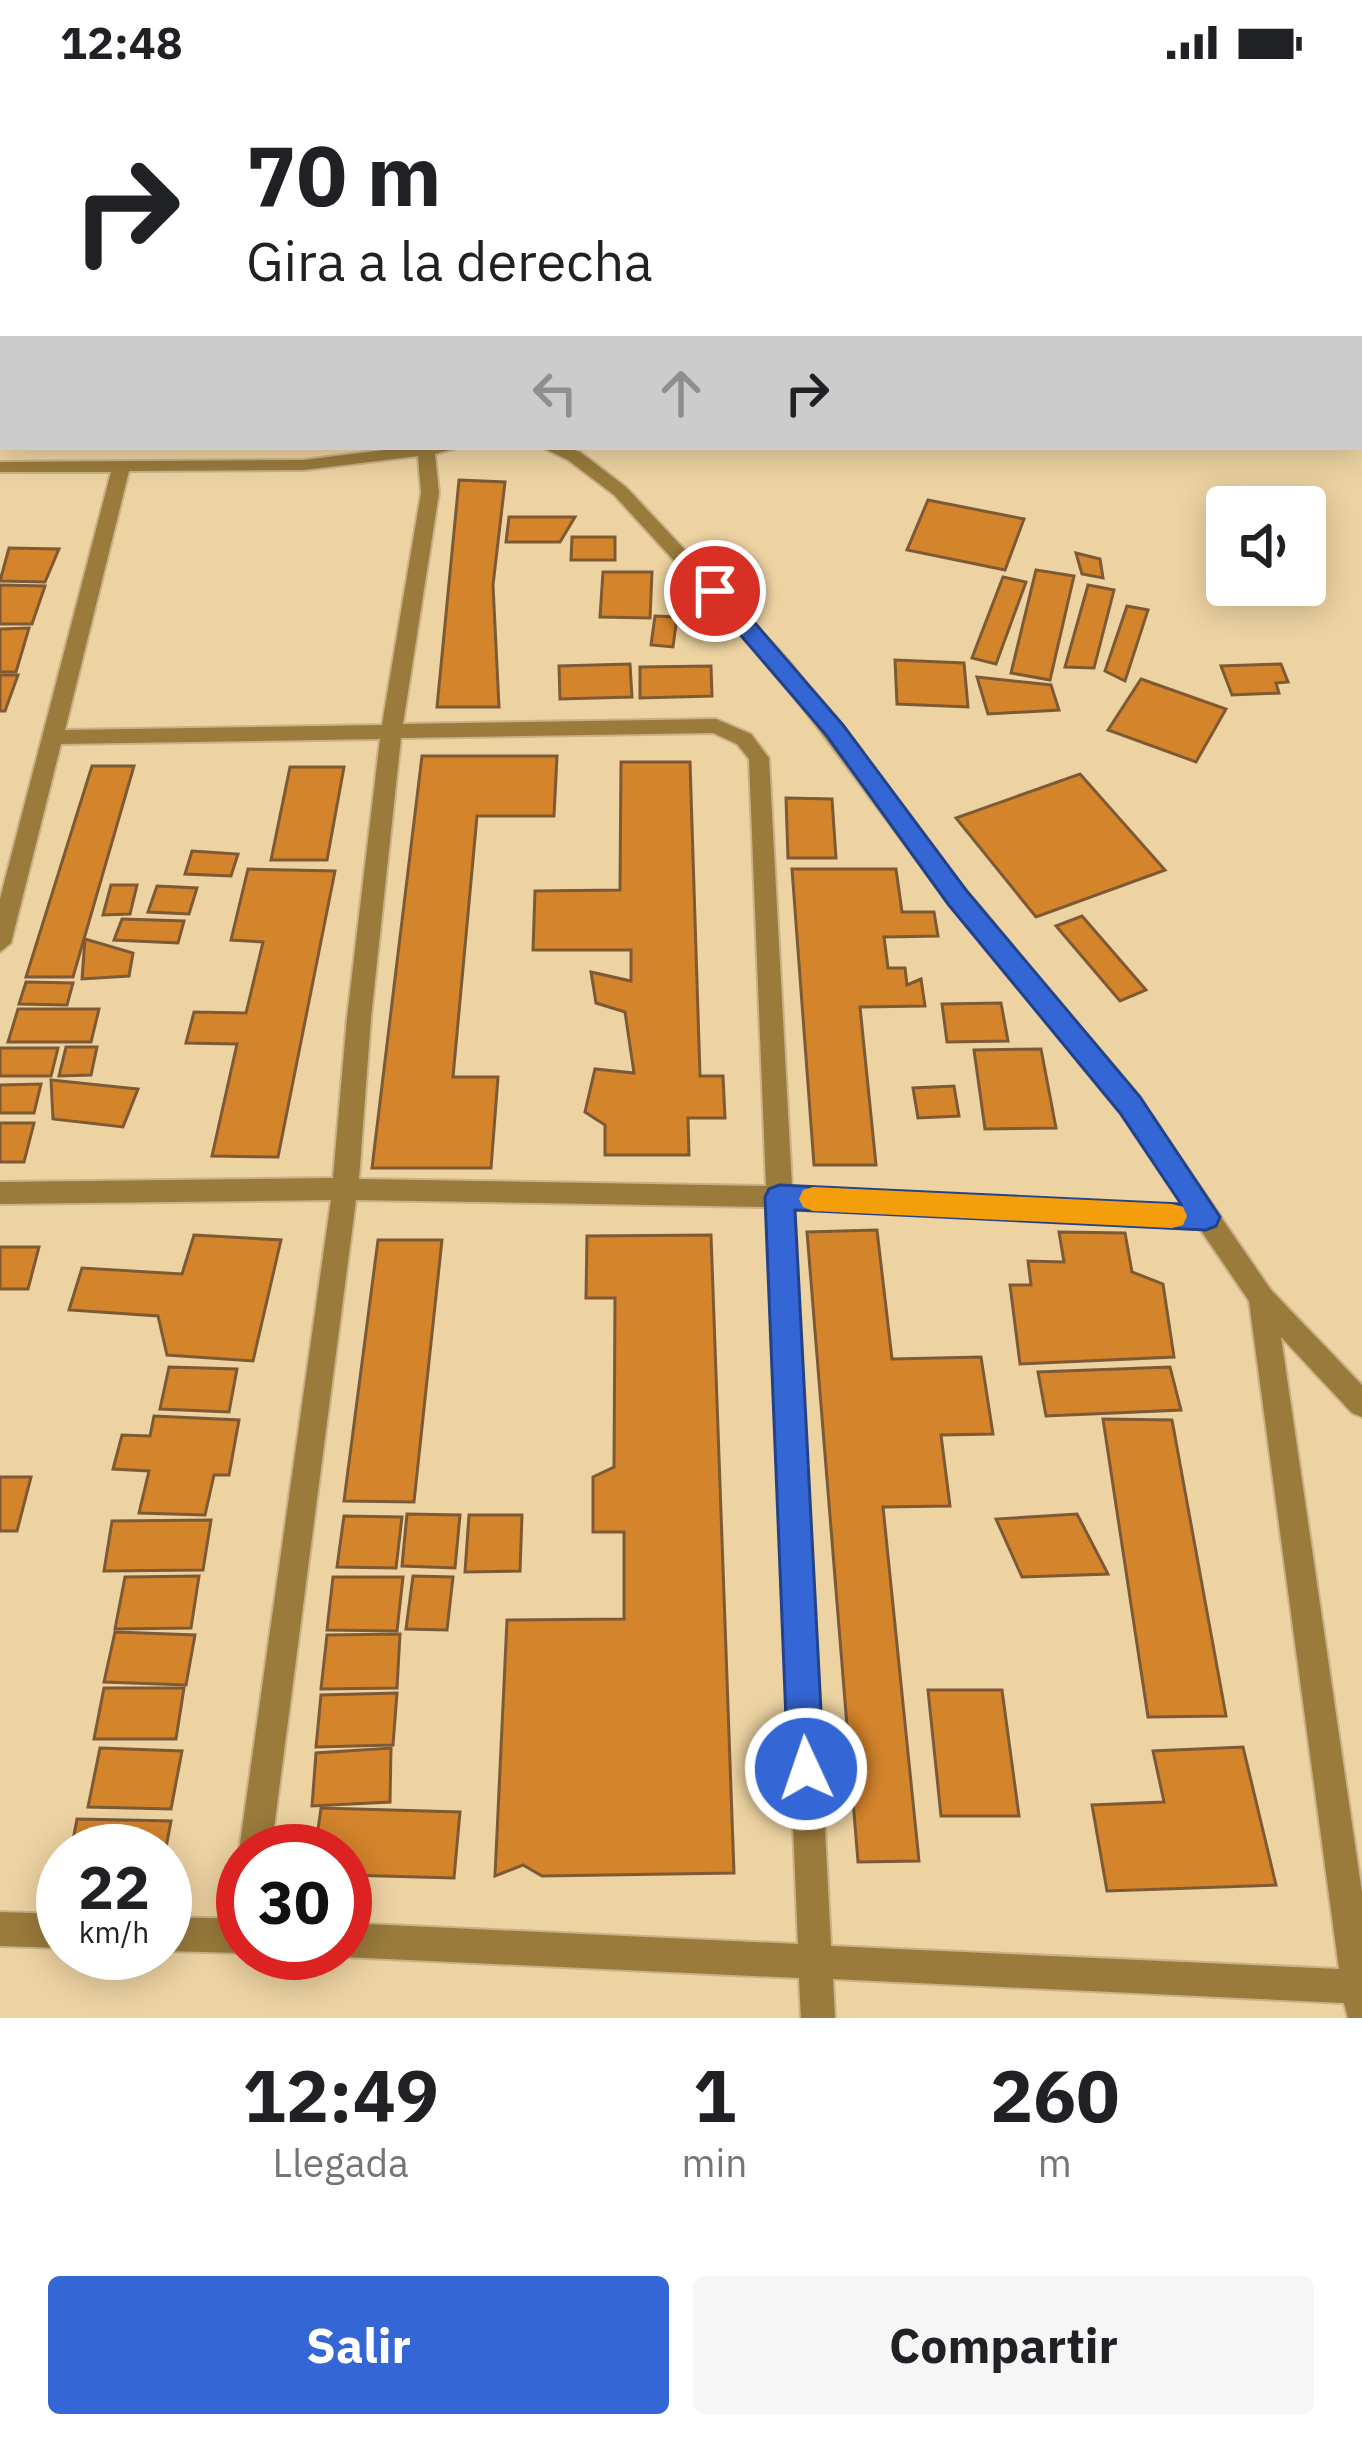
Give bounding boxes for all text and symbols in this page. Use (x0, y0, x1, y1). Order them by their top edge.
text: 12:48 (60, 13, 183, 71)
text: 70 m (246, 120, 442, 229)
icon: right (48, 132, 204, 288)
text: Gira a la derecha (246, 226, 653, 296)
icon: left (522, 360, 588, 426)
icon: ahead (648, 360, 714, 426)
icon: right (774, 360, 840, 426)
map controls (1206, 486, 1326, 606)
button: sound (1206, 486, 1326, 606)
pin (664, 540, 766, 642)
icon: arrive (682, 558, 748, 624)
position arrow (743, 1706, 869, 1832)
speed limit sign: 30 (216, 1824, 372, 1980)
text: 22 (78, 1847, 150, 1926)
text: km/h (79, 1912, 149, 1951)
text: 12:49 (242, 2048, 439, 2142)
text: 1 (693, 2048, 736, 2142)
text: 260 (990, 2048, 1120, 2142)
text: Llegada (273, 2137, 409, 2188)
text: min (682, 2137, 747, 2188)
text: m (1038, 2137, 1072, 2188)
button: Salir (48, 2276, 669, 2414)
button: Compartir (693, 2276, 1314, 2414)

